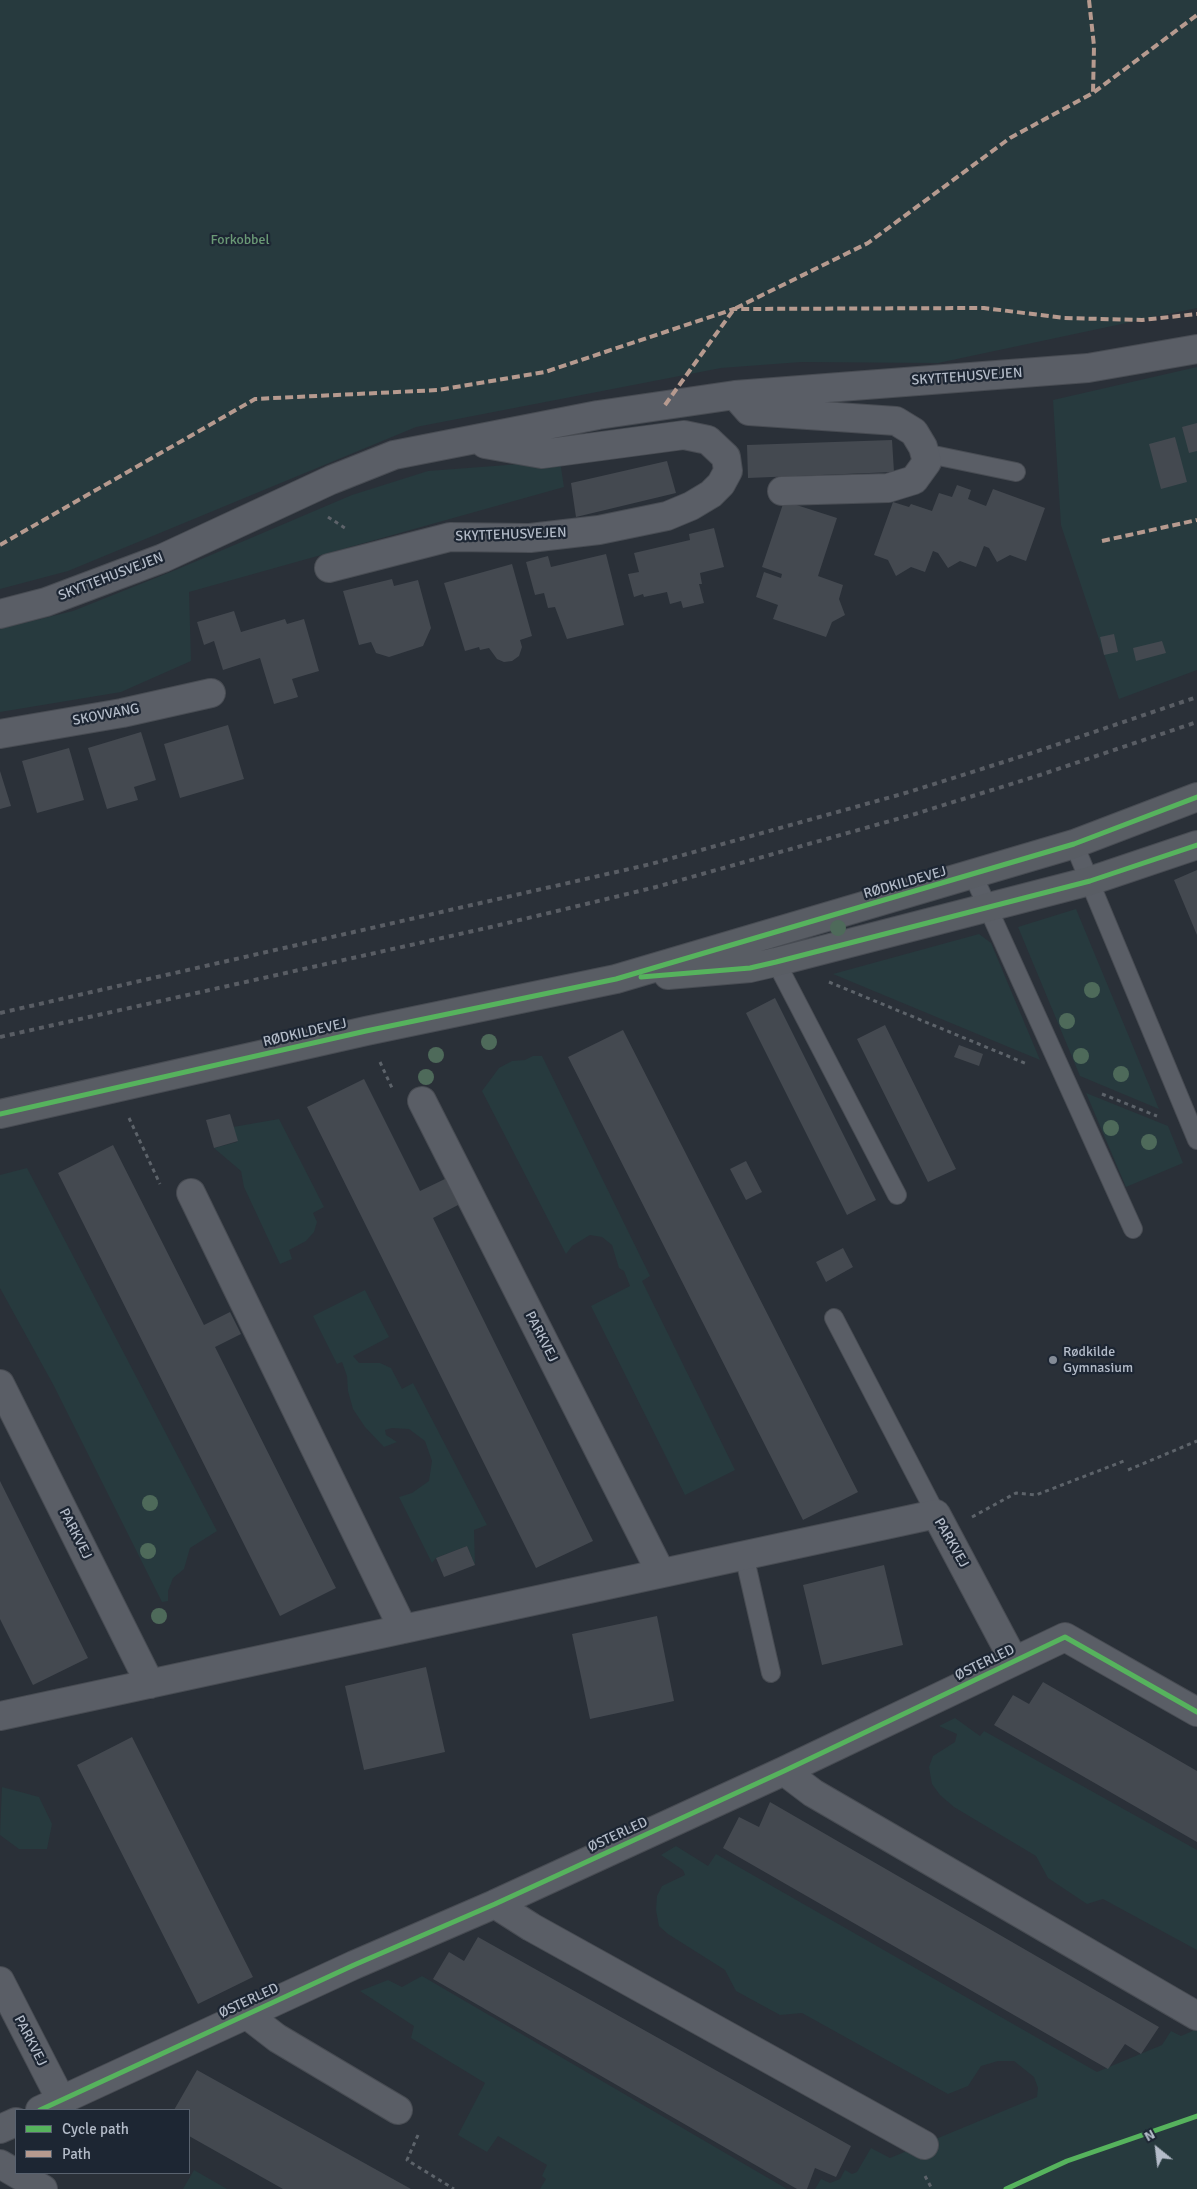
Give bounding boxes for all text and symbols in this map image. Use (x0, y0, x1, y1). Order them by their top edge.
park label: Forkobbel (210, 232, 270, 248)
street label: SKYTTEHUSVEJEN (911, 365, 1023, 389)
street label: SKYTTEHUSVEJEN (455, 525, 567, 545)
street label: SKYTTEHUSVEJEN (56, 549, 166, 605)
street label: SKOVVANG (71, 700, 141, 730)
street label: RØDKILDEVEJ (862, 863, 948, 903)
street label: RØDKILDEVEJ (261, 1015, 349, 1051)
street label: PARKVEJ (521, 1309, 561, 1365)
place label: Rødkilde Gymnasium (1063, 1344, 1133, 1376)
marker: Rødkilde Gymnasium (1047, 1354, 1059, 1366)
street label: PARKVEJ (55, 1506, 95, 1562)
street label: PARKVEJ (930, 1515, 972, 1571)
street label: ØSTERLED (953, 1641, 1017, 1685)
street label: ØSTERLED (585, 1814, 651, 1856)
street label: ØSTERLED (216, 1980, 282, 2022)
street label: PARKVEJ (10, 2013, 50, 2069)
legend (15, 2109, 190, 2174)
text: Cycle path (62, 2120, 129, 2138)
north arrow (1132, 2124, 1182, 2174)
text: N (1141, 2126, 1158, 2145)
text: Path (62, 2145, 91, 2163)

